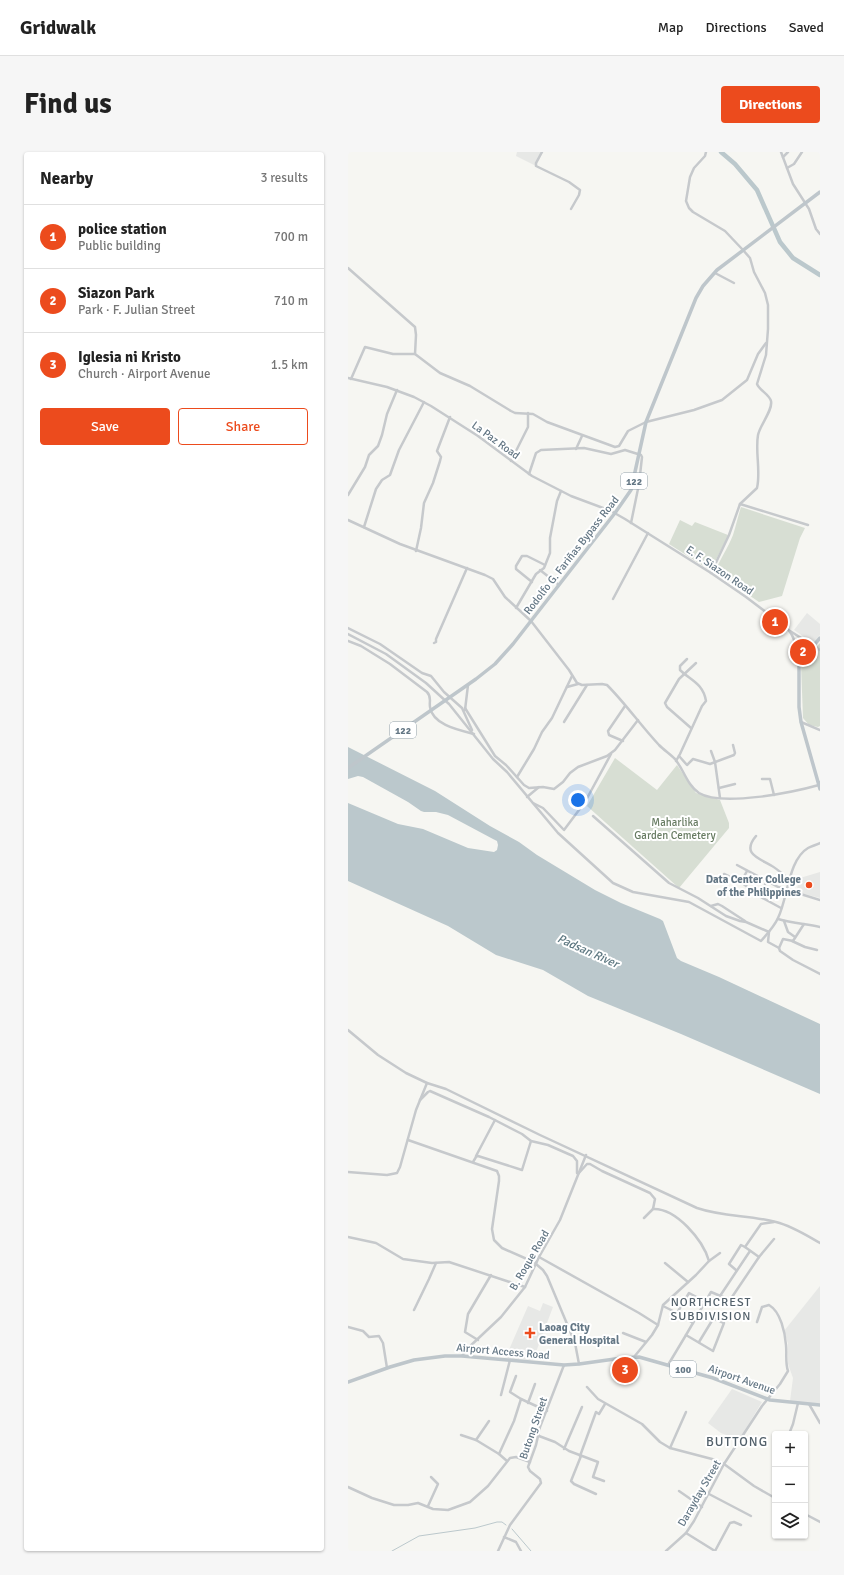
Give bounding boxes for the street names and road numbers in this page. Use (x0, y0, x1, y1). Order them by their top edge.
street label: La Paz Road (469, 419, 522, 462)
road number: 122 (621, 473, 647, 489)
street label: Rodolfo G. Fariñas Bypass Road (521, 493, 622, 617)
street label: E. F. Siazon Road (683, 543, 756, 598)
road number: 122 (390, 722, 416, 738)
street label: B. Roque Road (507, 1228, 552, 1293)
street label: Airport Access Road (456, 1341, 550, 1362)
road number: 100 (670, 1361, 696, 1377)
street label: Airport Avenue (707, 1362, 777, 1397)
street label: Butong Street (517, 1395, 550, 1461)
street label: Darayday Street (675, 1458, 724, 1529)

